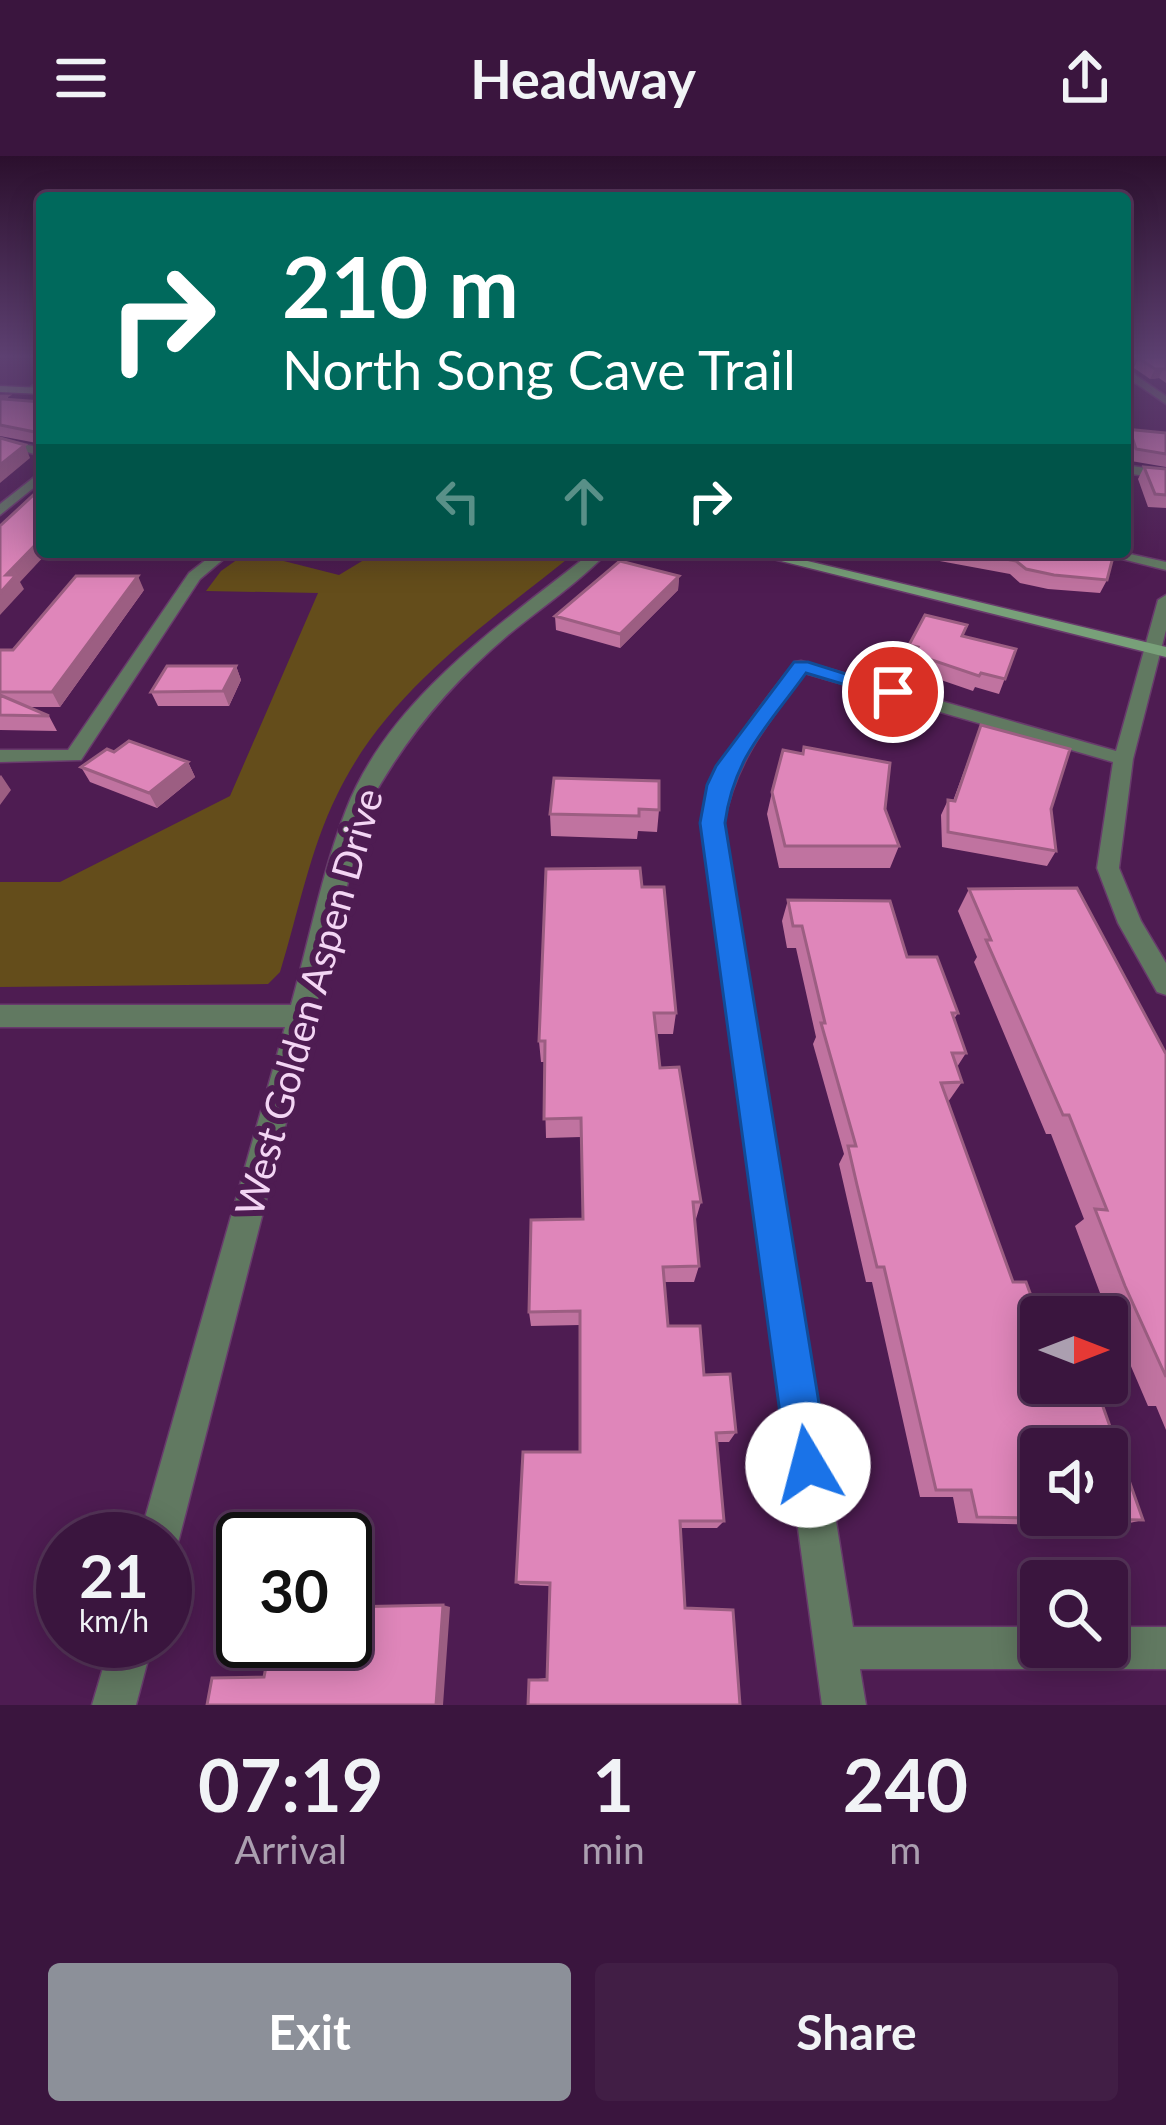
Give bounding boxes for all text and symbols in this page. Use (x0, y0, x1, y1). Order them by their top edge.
icon: menu (48, 45, 114, 111)
icon: share (1052, 45, 1118, 111)
text: Headway (470, 46, 696, 111)
text: 210 m (282, 235, 519, 336)
icon: right (84, 240, 240, 396)
text: North Song Cave Trail (282, 337, 796, 402)
icon: left (425, 468, 491, 534)
icon: ahead (551, 468, 617, 534)
icon: right (677, 468, 743, 534)
pin (842, 641, 944, 743)
icon: arrive (860, 659, 926, 725)
street label: West Golden Aspen Drive (225, 783, 391, 1221)
north arrow (1020, 1296, 1128, 1404)
map controls (1020, 1296, 1128, 1668)
position arrow (745, 1402, 871, 1528)
button: sound (1020, 1428, 1128, 1536)
speed limit sign: 30 (216, 1512, 372, 1668)
text: 21 (79, 1539, 149, 1611)
button: search (1020, 1560, 1128, 1668)
text: km/h (79, 1602, 149, 1638)
text: 07:19 (198, 1741, 384, 1827)
text: 1 (592, 1741, 634, 1827)
text: 240 (843, 1741, 968, 1827)
text: Arrival (235, 1826, 347, 1872)
text: min (582, 1826, 645, 1872)
text: m (889, 1826, 921, 1872)
button: Exit (48, 1963, 571, 2101)
button: Share (595, 1963, 1118, 2101)

